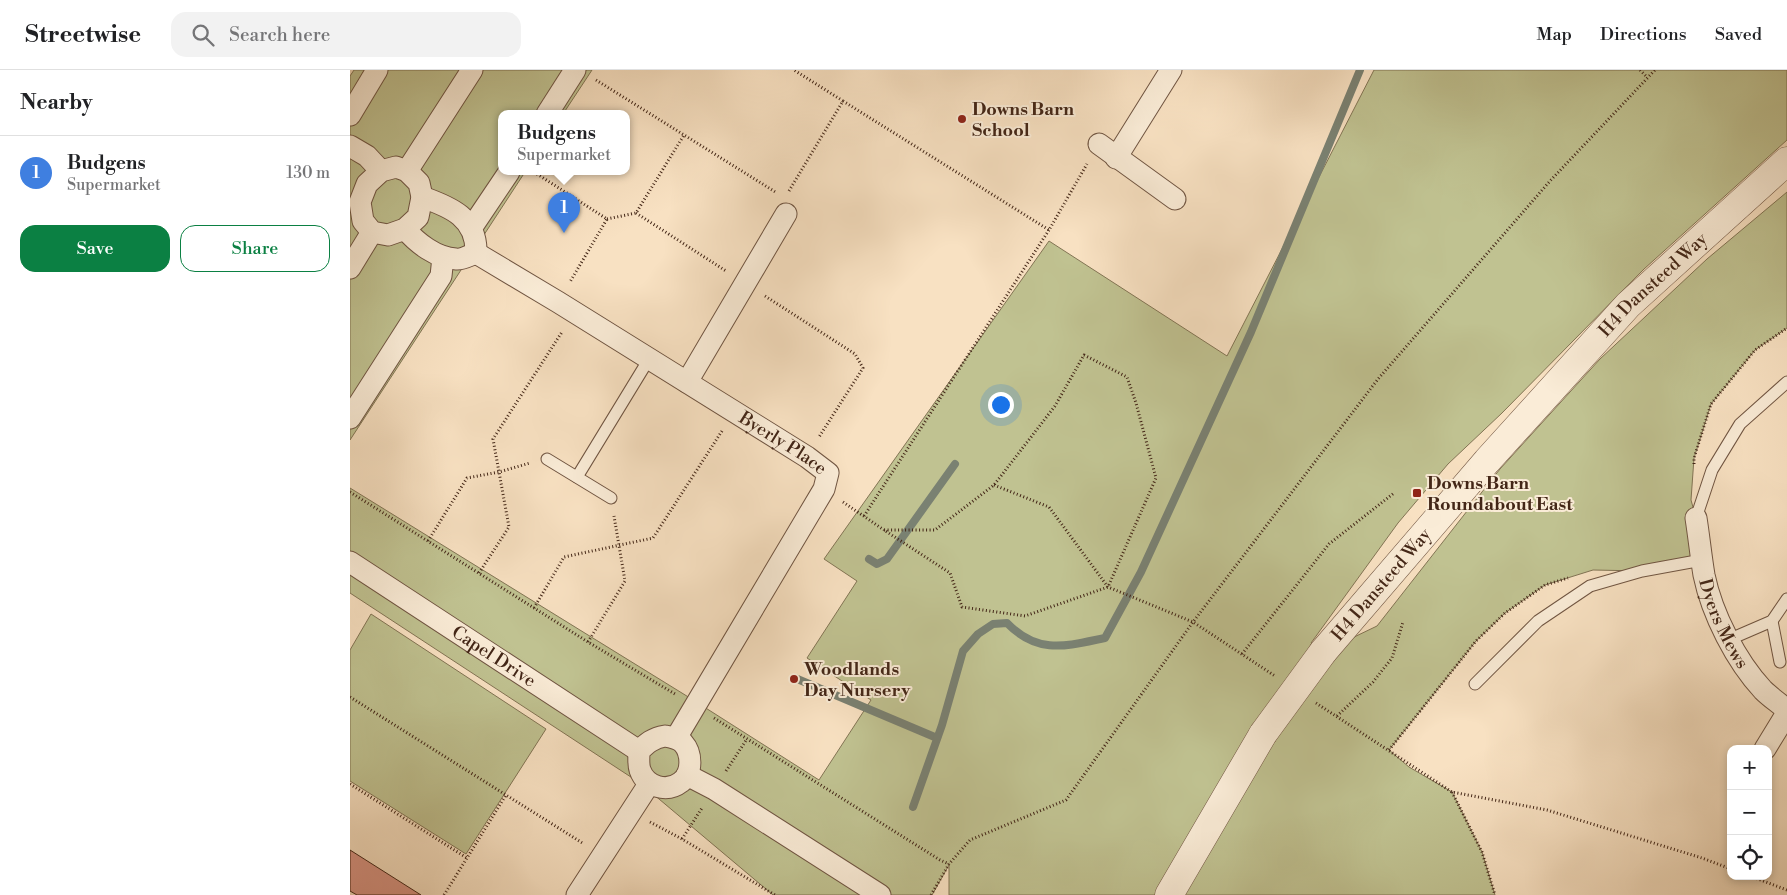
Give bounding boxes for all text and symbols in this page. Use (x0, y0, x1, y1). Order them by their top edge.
search box (171, 12, 521, 57)
text: Streetwise (25, 20, 141, 50)
icon: search (189, 21, 217, 49)
text: Search here (229, 23, 330, 47)
text: Map (1536, 23, 1572, 46)
text: Directions (1600, 23, 1687, 46)
text: Saved (1715, 23, 1762, 46)
text: Nearby (20, 90, 93, 116)
place label: Downs Barn School (972, 98, 1074, 142)
popup (498, 110, 630, 175)
marker: Downs Barn School (956, 113, 968, 125)
text: Budgens (517, 121, 596, 145)
text: Supermarket (517, 145, 611, 165)
text: Budgens (67, 151, 146, 175)
text: 1 (32, 163, 40, 183)
text: 130 m (286, 163, 330, 183)
text: Supermarket (67, 175, 161, 195)
pin: 1 (548, 192, 580, 233)
button: Save (20, 225, 170, 272)
button: Share (180, 225, 330, 272)
street label: H4 Dansteed Way (1594, 228, 1713, 342)
your location (988, 392, 1014, 418)
street label: Byerly Place (734, 406, 831, 480)
place label: Downs Barn Roundabout East (1427, 472, 1573, 516)
marker: Downs Barn Roundabout East (1411, 487, 1423, 499)
street label: H4 Dansteed Way (1326, 523, 1437, 646)
street label: Dyers Mews (1693, 576, 1754, 673)
street label: Capel Drive (447, 621, 540, 692)
place label: Woodlands Day Nursery (803, 658, 911, 702)
marker: Woodlands Day Nursery (788, 673, 800, 685)
map controls (1727, 745, 1772, 880)
button: + (1727, 745, 1772, 790)
button: − (1727, 790, 1772, 835)
button: locate (1727, 835, 1772, 880)

